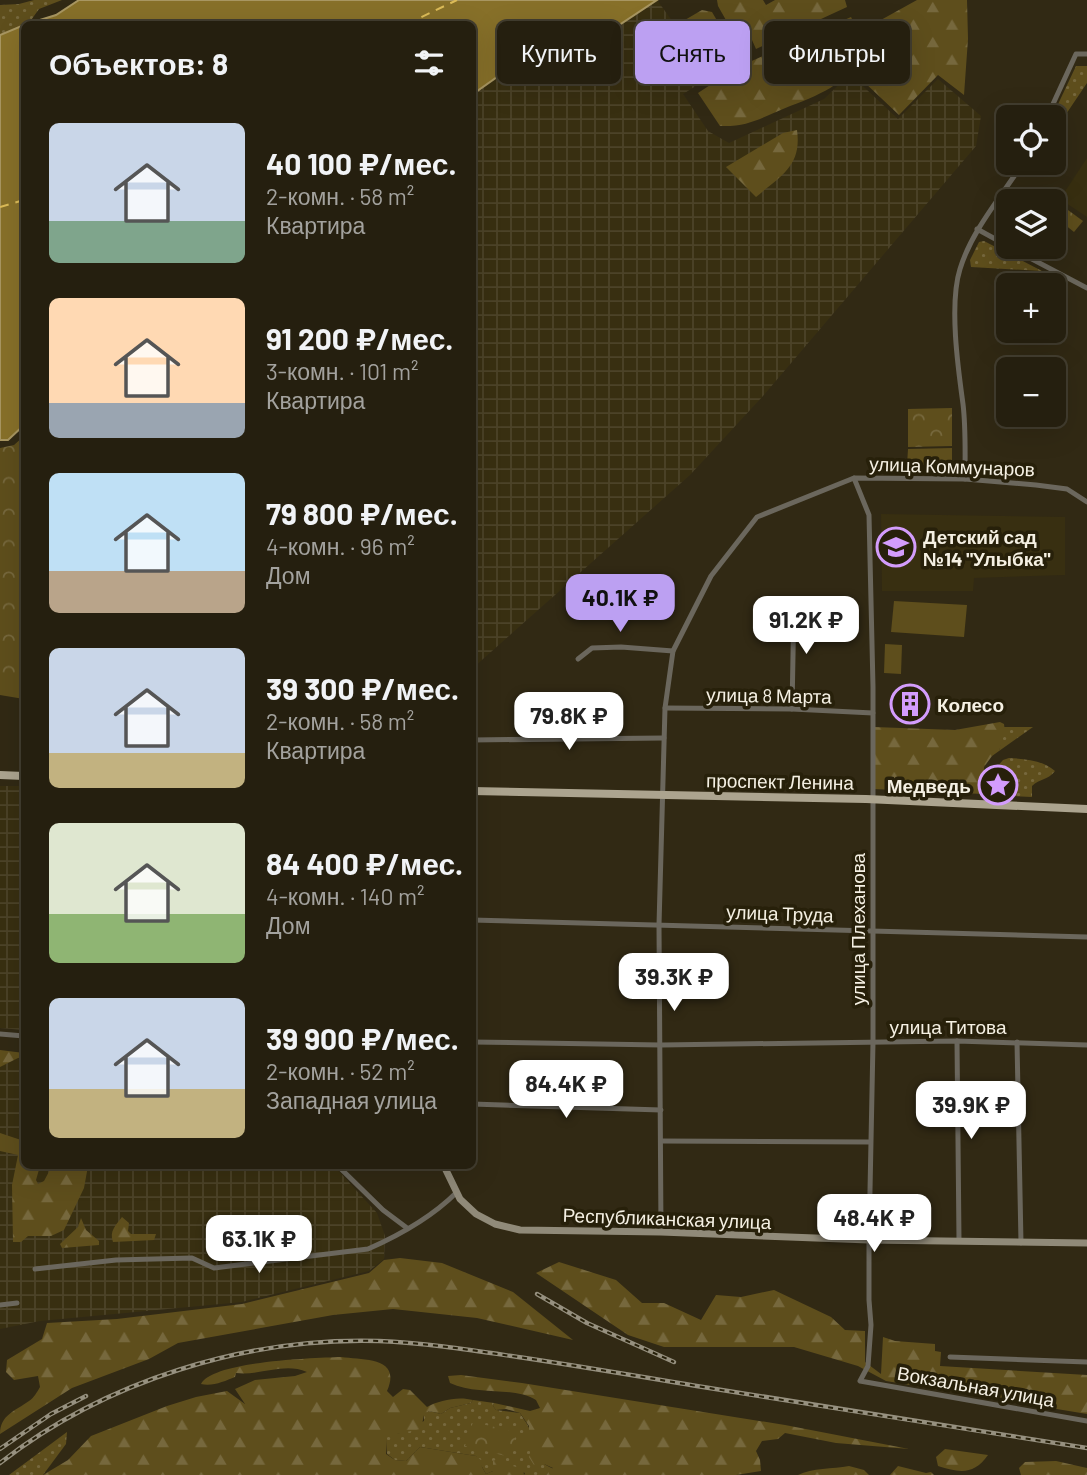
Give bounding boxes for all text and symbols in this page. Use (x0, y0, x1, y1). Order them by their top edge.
chip: Купить (497, 21, 621, 84)
chip: Снять (635, 21, 750, 84)
chip: Фильтры (764, 21, 910, 84)
icon: filters (410, 44, 448, 82)
text: Объектов: 8 (49, 45, 228, 81)
map controls (996, 105, 1066, 427)
button: locate (996, 105, 1066, 175)
text: 40 100 ₽/мес. (266, 145, 457, 181)
icon: home (105, 151, 189, 235)
text: 2-комн. · 58 m² (266, 182, 414, 210)
button: layers (996, 189, 1066, 259)
text: Квартира (266, 211, 365, 239)
button: + (996, 273, 1066, 343)
text: 91 200 ₽/мес. (266, 320, 453, 356)
icon: home (105, 326, 189, 410)
text: 3-комн. · 101 m² (266, 357, 419, 385)
button: − (996, 357, 1066, 427)
text: Квартира (266, 386, 365, 414)
street label: улица Коммунаров (869, 452, 1035, 480)
text: 79 800 ₽/мес. (266, 495, 458, 531)
icon: home (105, 501, 189, 585)
place label: Детский сад №14 "Улыбка" (923, 525, 1051, 570)
school or university icon: Детский сад №14 "Улыбка" (875, 526, 917, 568)
text: 4-комн. · 96 m² (266, 532, 415, 560)
text: Дом (266, 561, 310, 589)
pin: 40.1K ₽ (555, 574, 685, 634)
text: 40.1K ₽ (582, 583, 658, 611)
pin: 91.2K ₽ (741, 596, 871, 656)
text: 91.2K ₽ (769, 605, 843, 633)
text: 39 300 ₽/мес. (266, 670, 459, 706)
icon: home (105, 676, 189, 760)
street label: улица 8 Марта (706, 682, 832, 708)
building icon: Колесо (889, 683, 931, 725)
pin: 79.8K ₽ (504, 692, 634, 752)
place label: Колесо (937, 693, 1004, 716)
text: 79.8K ₽ (530, 701, 608, 729)
text: 2-комн. · 58 m² (266, 707, 414, 735)
text: Квартира (266, 736, 365, 764)
place icon: Медведь (977, 764, 1019, 806)
street label: проспект Ленина (706, 768, 855, 794)
place label: Медведь (887, 774, 971, 797)
text: 84 400 ₽/мес. (266, 845, 463, 881)
icon: home (105, 851, 189, 935)
street label: улица Плеханова (846, 852, 869, 1005)
text: 4-комн. · 140 m² (266, 882, 425, 910)
street label: улица Труда (726, 900, 835, 926)
text: Дом (266, 911, 310, 939)
pin: 39.3K ₽ (609, 954, 739, 1013)
text: 39.3K ₽ (635, 962, 713, 990)
street label: улица Титова (890, 1015, 1007, 1038)
text: 39 900 ₽/мес. (266, 1020, 459, 1056)
icon: home (105, 1026, 189, 1110)
text: 2-комн. · 52 m² (266, 1057, 415, 1085)
pin: 84.4K ₽ (501, 1060, 631, 1120)
text: 84.4K ₽ (525, 1069, 607, 1097)
pin: 39.9K ₽ (906, 1082, 1036, 1141)
text: Западная улица (266, 1086, 437, 1114)
text: 39.9K ₽ (932, 1090, 1010, 1118)
pin: 48.4K ₽ (809, 1194, 939, 1254)
street label: Республиканская улица (562, 1203, 772, 1233)
text: 48.4K ₽ (833, 1203, 915, 1231)
pin: 63.1K ₽ (194, 1216, 324, 1275)
text: 63.1K ₽ (222, 1224, 296, 1252)
street label: Вокзальная улица (896, 1361, 1057, 1411)

